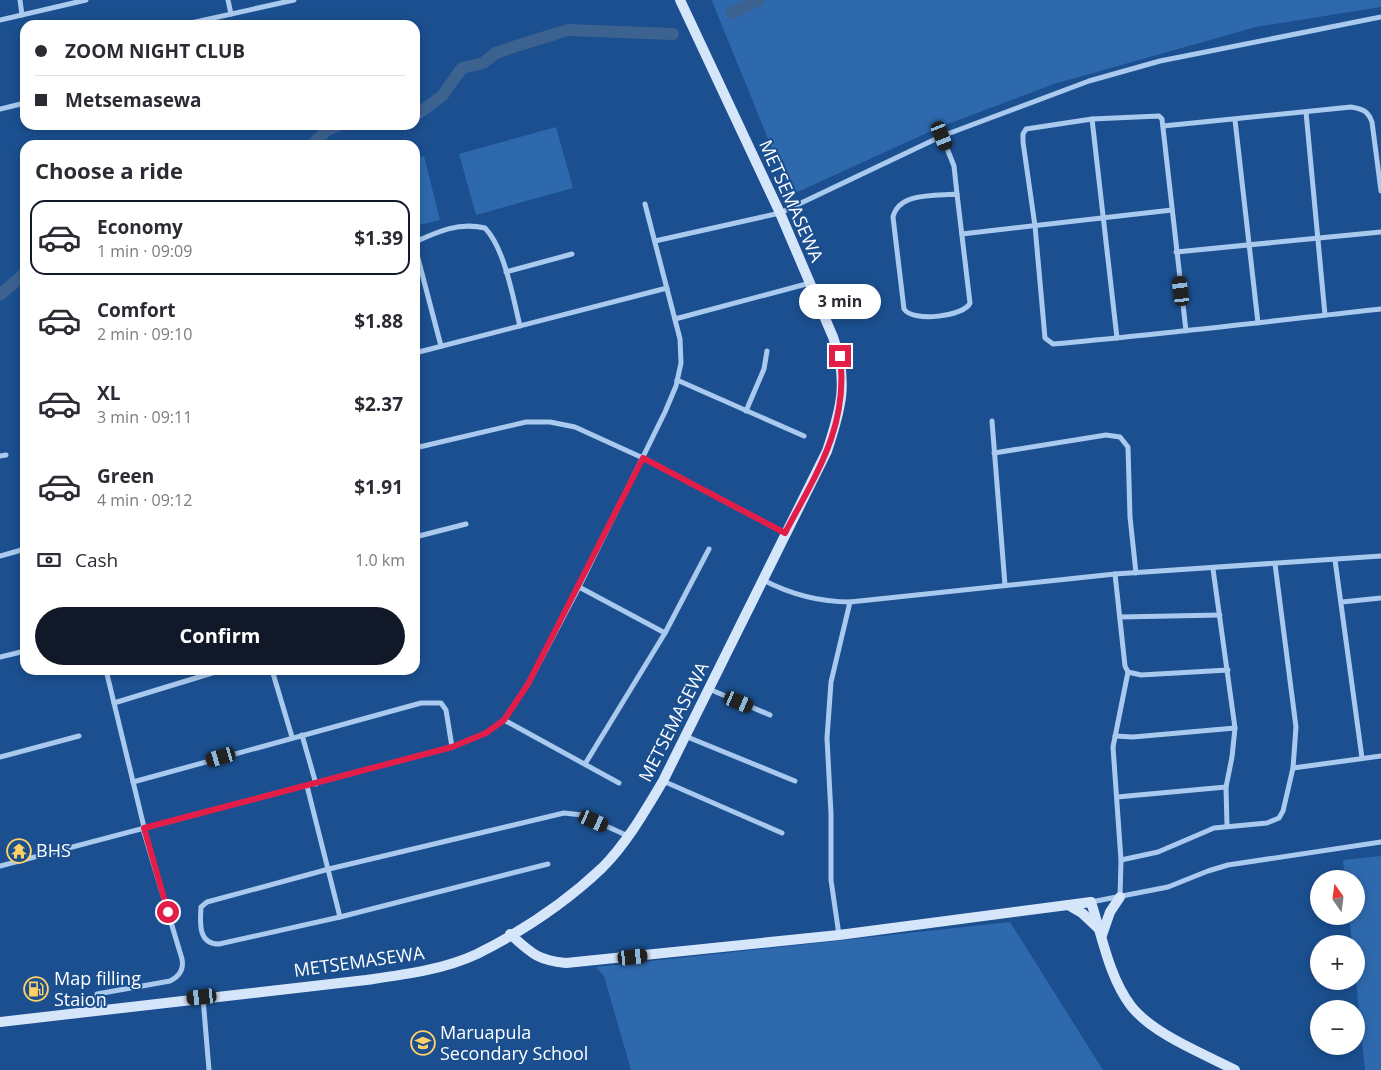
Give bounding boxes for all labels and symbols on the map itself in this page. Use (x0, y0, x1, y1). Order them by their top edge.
car (929, 119, 954, 153)
street label: METSEMASEWA (754, 136, 830, 266)
car (1171, 275, 1190, 307)
callout: 3 min (799, 284, 881, 318)
route end (829, 345, 851, 367)
street label: METSEMASEWA (633, 657, 714, 786)
car (722, 689, 755, 715)
car (204, 746, 237, 768)
car (577, 808, 610, 834)
temple icon: BHS (6, 838, 32, 864)
place label: BHS (36, 838, 71, 862)
north arrow (1310, 870, 1365, 925)
route start (157, 901, 179, 923)
street label: METSEMASEWA (292, 940, 426, 982)
car (617, 948, 648, 966)
place label: Map filling Staion (54, 966, 141, 1011)
fuel station icon: Map filling Staion (23, 976, 49, 1002)
car (186, 988, 217, 1006)
place label: Maruapula Secondary School (440, 1020, 588, 1065)
school or university icon: Maruapula Secondary School (410, 1030, 436, 1056)

